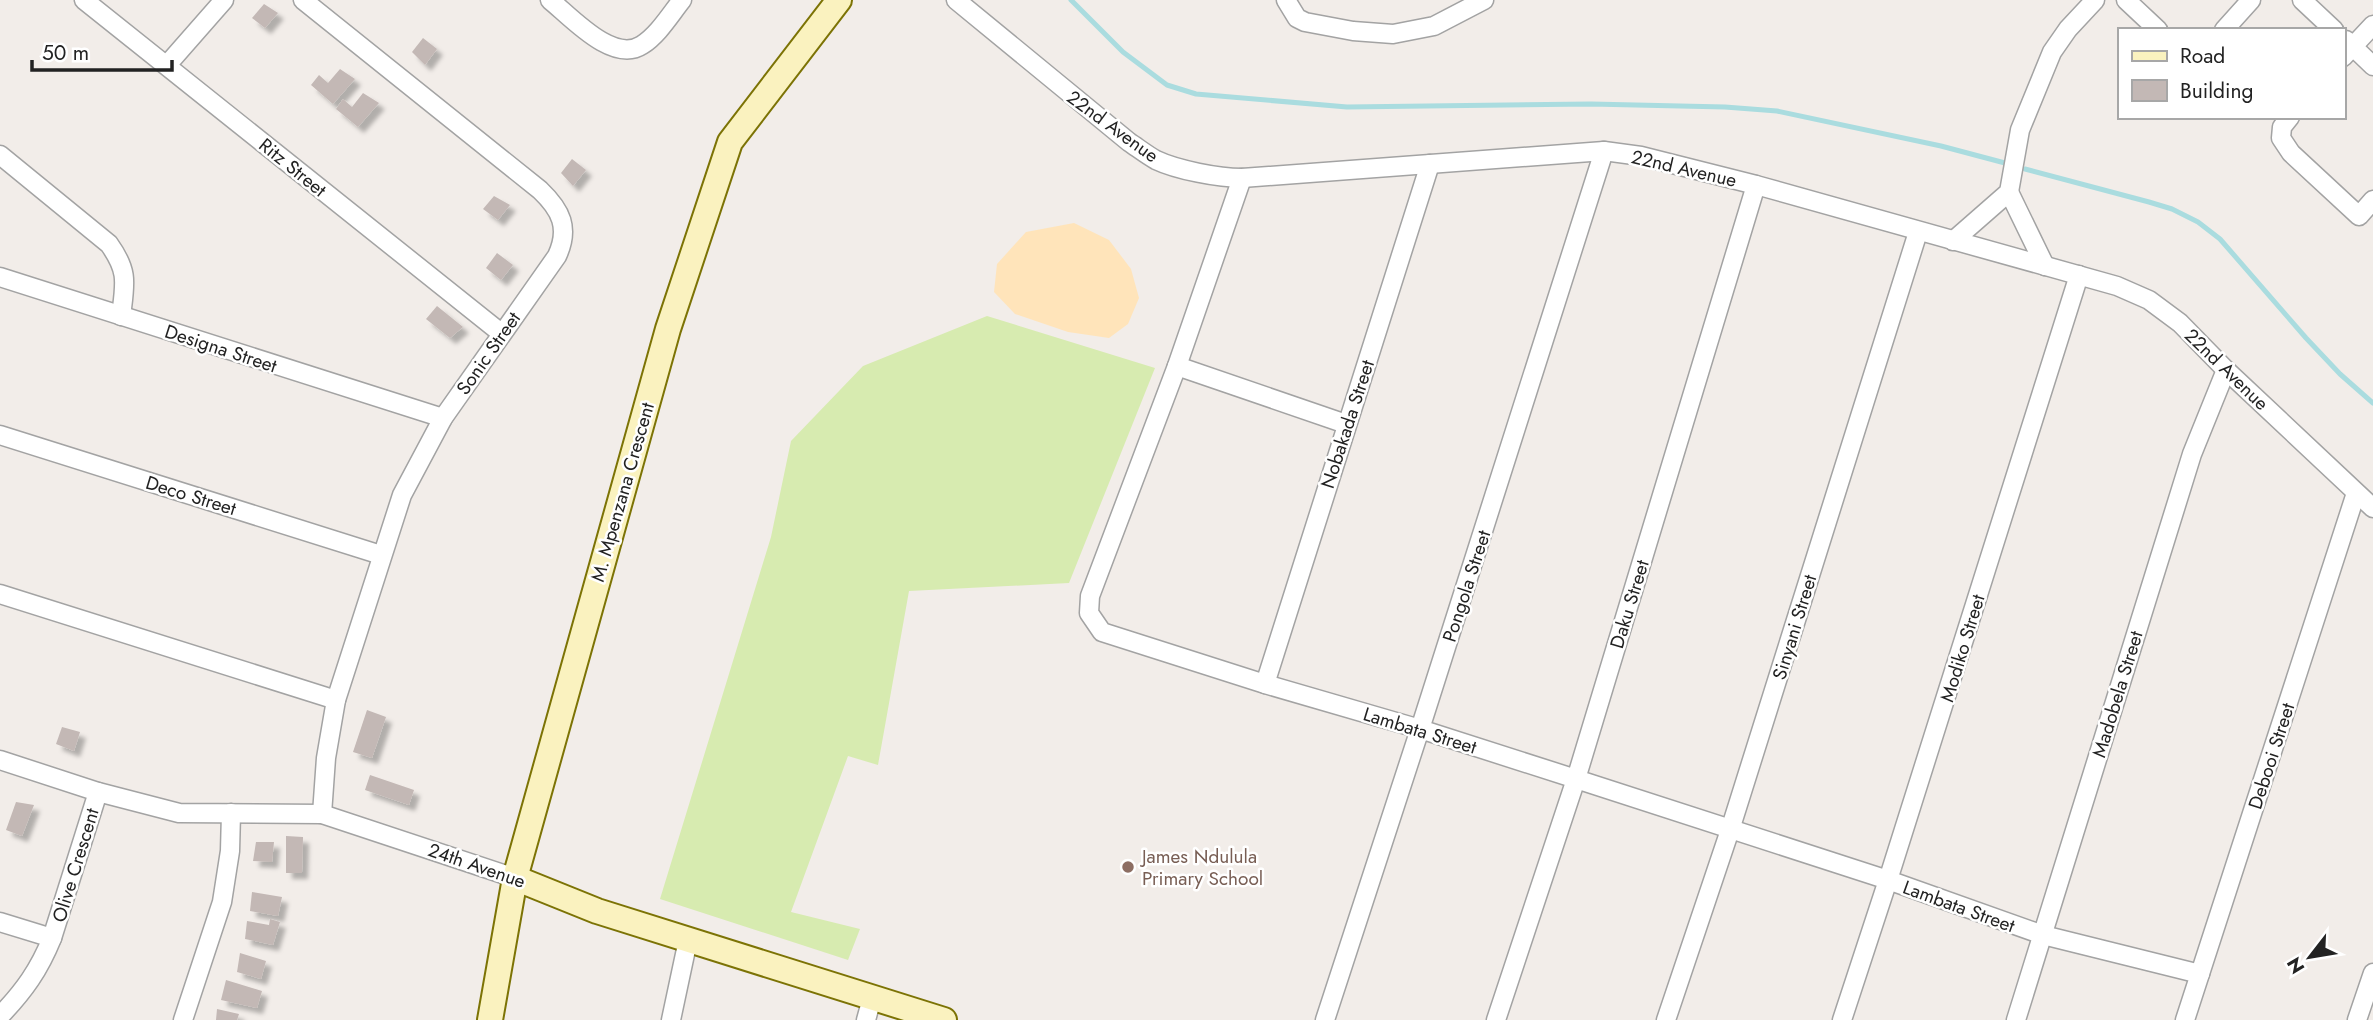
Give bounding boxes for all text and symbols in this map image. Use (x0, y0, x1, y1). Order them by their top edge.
scale bar (32, 28, 172, 72)
legend (2118, 28, 2345, 119)
text: 50 m (42, 38, 89, 68)
text: Road (2180, 41, 2225, 71)
text: Building (2180, 76, 2253, 106)
street label: 22nd Avenue (1061, 84, 1164, 169)
street label: Ritz Street (253, 132, 333, 203)
street label: 22nd Avenue (1629, 143, 1739, 194)
street label: Sonic Street (450, 306, 527, 400)
street label: Designa Street (161, 318, 281, 379)
street label: 22nd Avenue (2179, 322, 2275, 416)
street label: Nobakada Street (1314, 356, 1381, 492)
street label: M. Mpenzana Crescent (584, 399, 661, 585)
street label: Deco Street (142, 469, 240, 522)
street label: Pongola Street (1436, 526, 1497, 645)
street label: Daku Street (1603, 556, 1656, 652)
street label: Sinyani Street (1766, 571, 1823, 683)
street label: Modiko Street (1933, 591, 1992, 705)
street label: Madobela Street (2085, 627, 2150, 761)
street label: Debooi Street (2242, 699, 2301, 813)
street label: Lambata Street (1360, 700, 1480, 761)
street label: Olive Crescent (45, 804, 106, 926)
street label: 24th Avenue (425, 836, 529, 895)
place label: James Ndulula Primary School (1139, 843, 1263, 892)
marker: James Ndulula Primary School (1120, 859, 1136, 875)
street label: Lambata Street (1899, 874, 2019, 939)
north arrow (2275, 922, 2345, 992)
text: N (2280, 952, 2311, 979)

